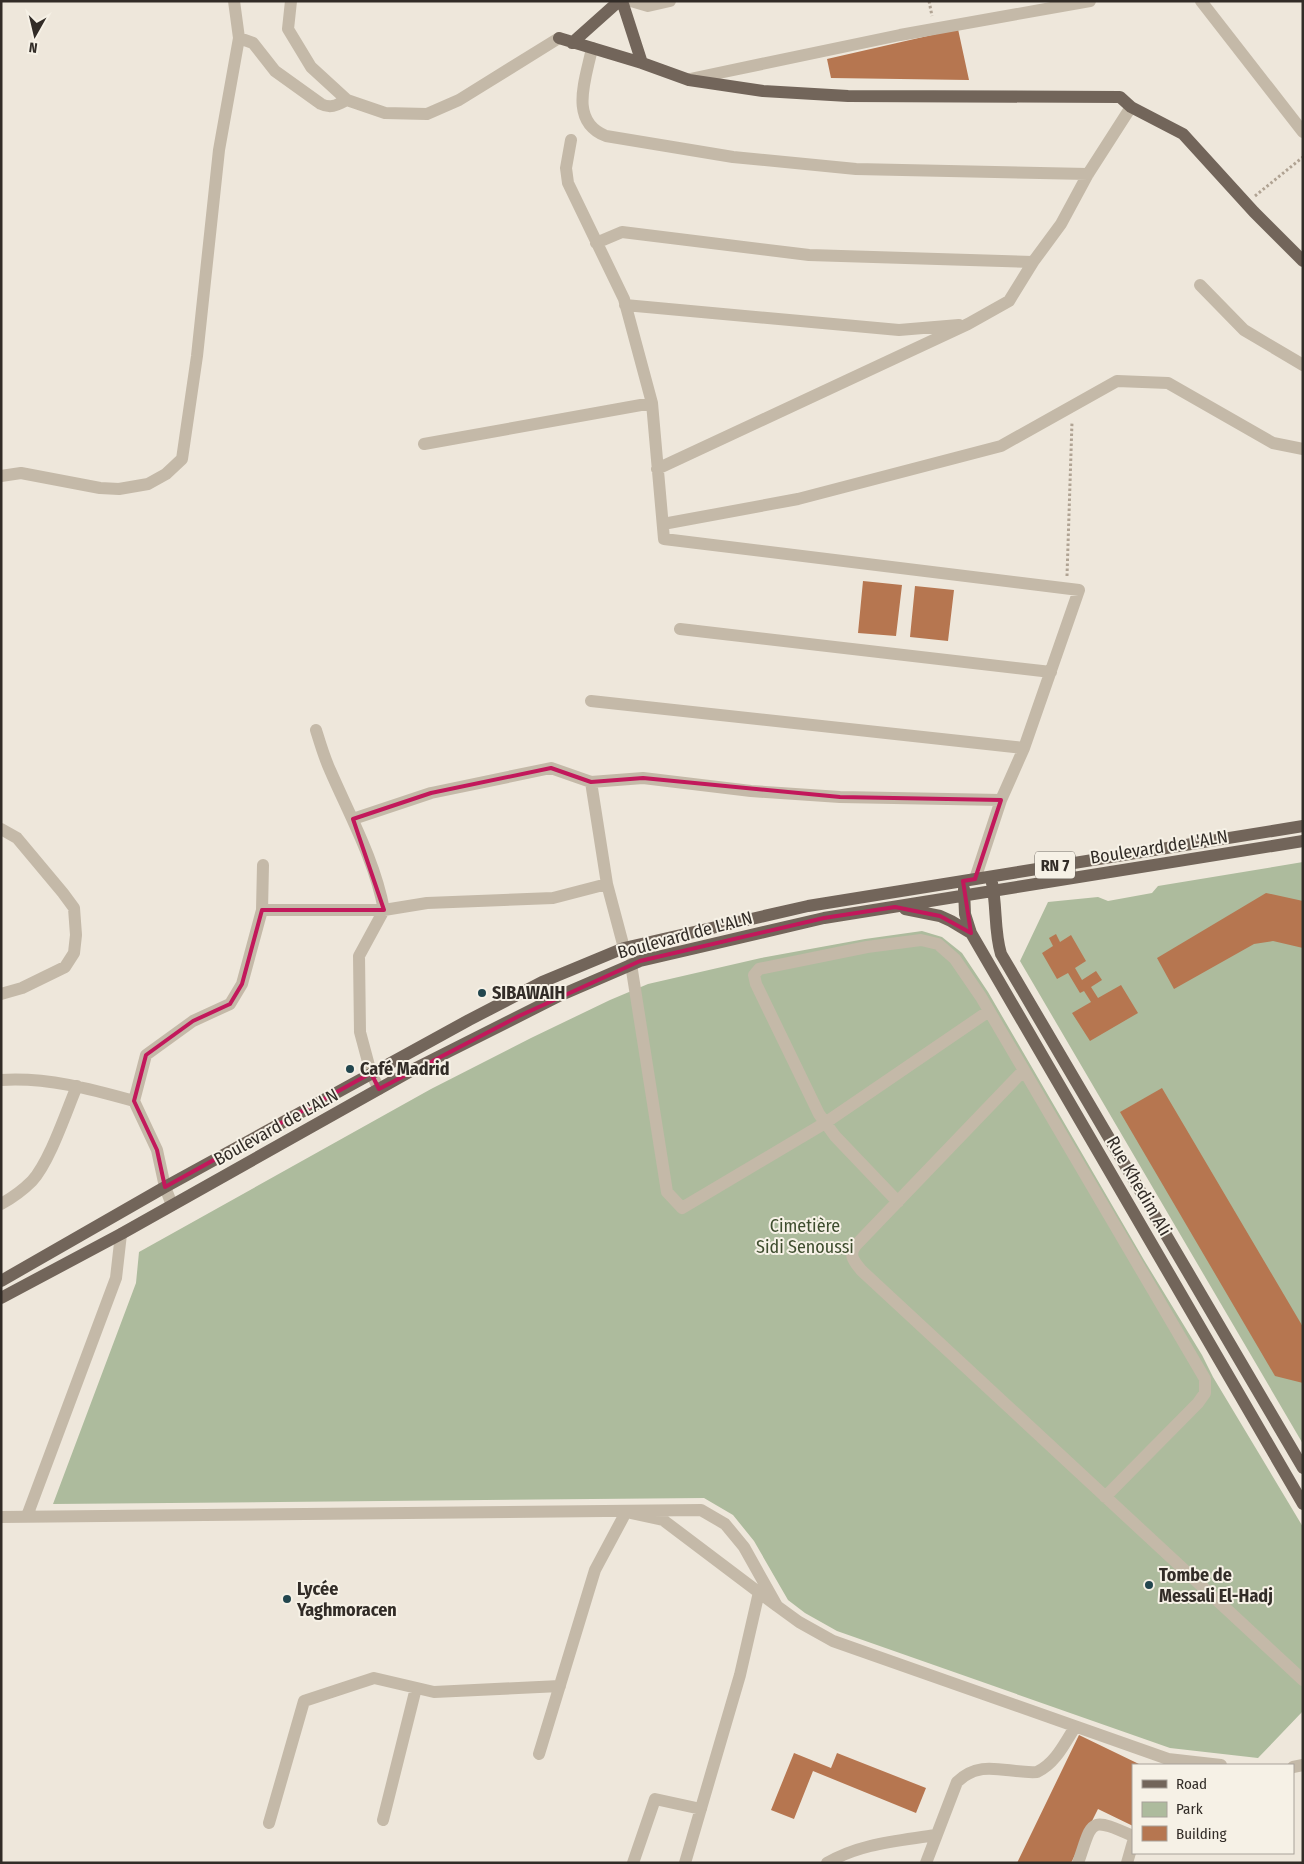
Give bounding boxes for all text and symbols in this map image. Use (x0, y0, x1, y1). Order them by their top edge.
north arrow (10, 10, 60, 60)
text: N (28, 38, 39, 56)
street label: Boulevard de L'ALN (1089, 825, 1229, 869)
road number: RN 7 (1035, 852, 1075, 878)
street label: Boulevard de L'ALN (615, 906, 755, 964)
place label: SIBAWAIH (492, 982, 565, 1004)
marker: SIBAWAIH (476, 987, 488, 999)
place label: Café Madrid (360, 1058, 450, 1080)
marker: Café Madrid (344, 1063, 356, 1075)
street label: Boulevard de L'ALN (210, 1084, 342, 1170)
street label: Rue Khedim Ali (1102, 1132, 1176, 1240)
park label: Cimetière Sidi Senoussi (756, 1215, 854, 1258)
place label: Tombe de Messali El-Hadj (1159, 1564, 1273, 1607)
place label: Lycée Yaghmoracen (296, 1578, 397, 1621)
marker: Tombe de Messali El-Hadj (1143, 1579, 1155, 1591)
marker: Lycée Yaghmoracen (281, 1593, 293, 1605)
legend (1132, 1764, 1294, 1854)
text: Road (1176, 1775, 1207, 1793)
text: Park (1176, 1800, 1203, 1818)
text: Building (1176, 1825, 1227, 1843)

